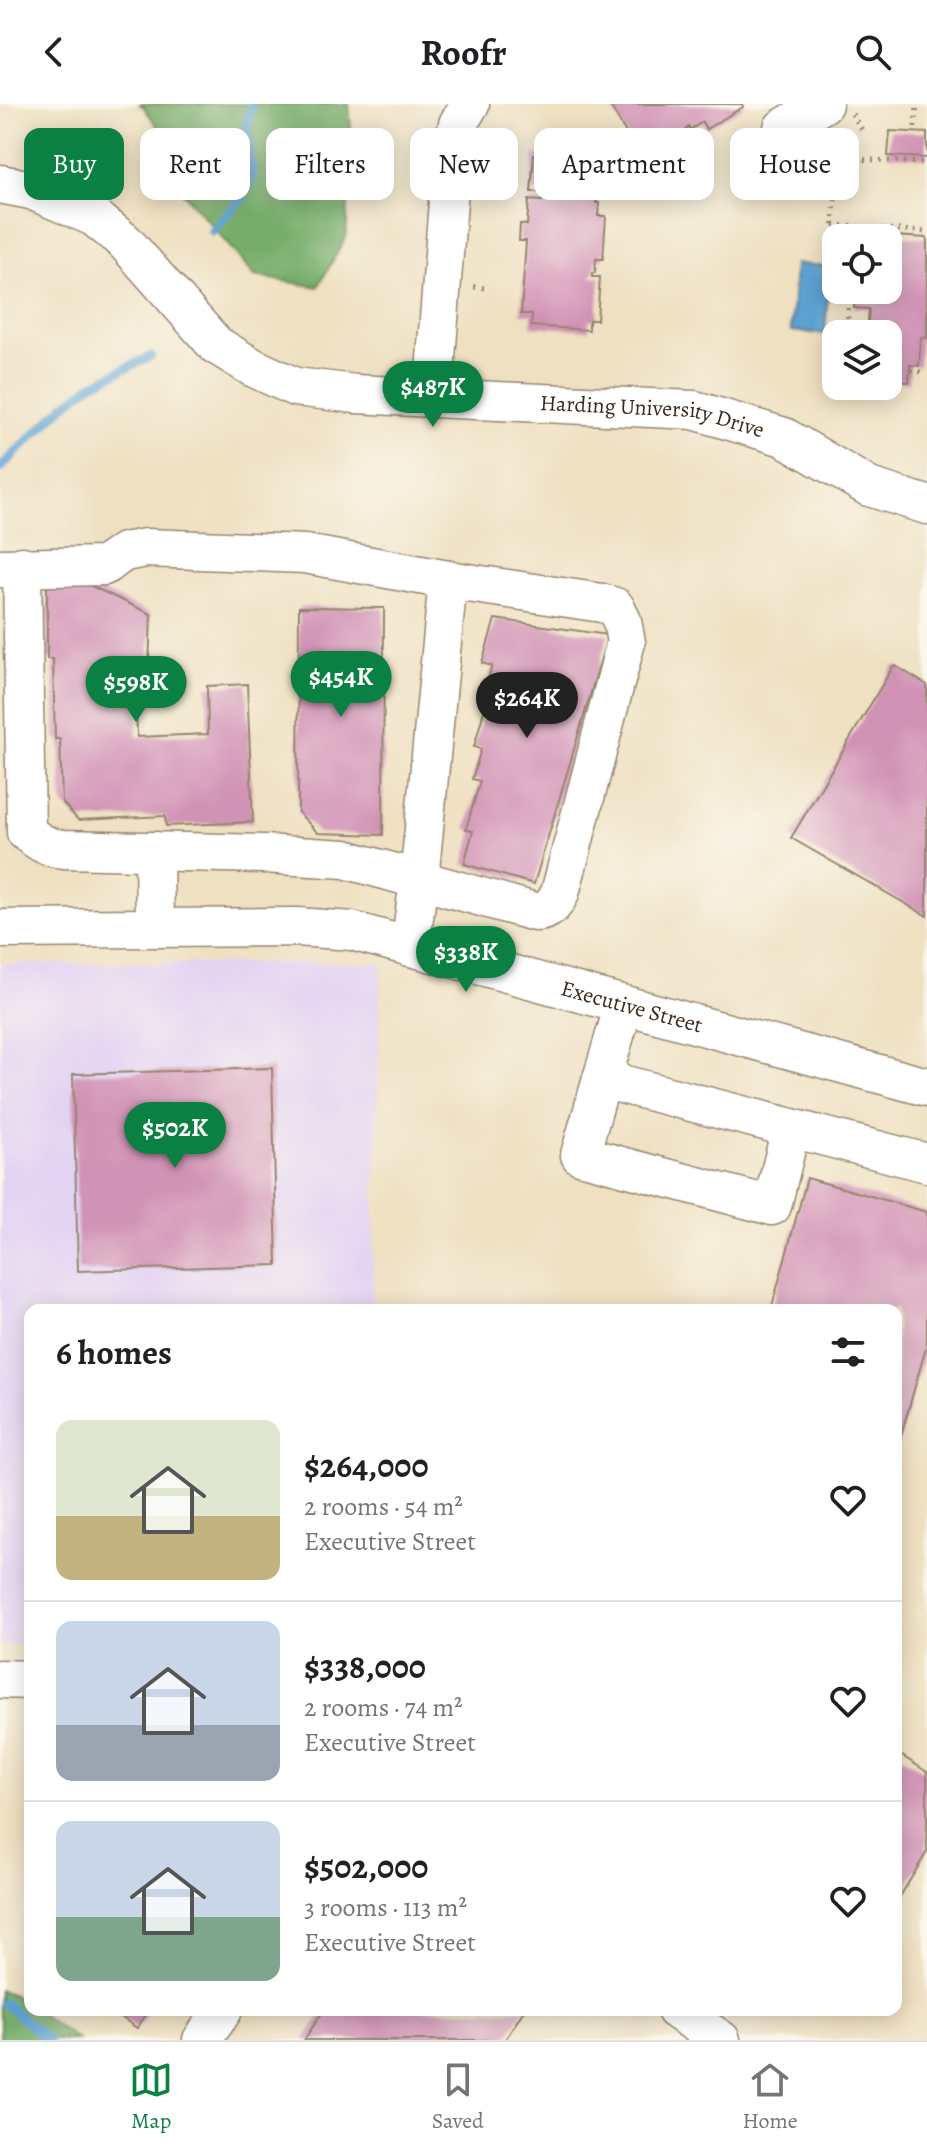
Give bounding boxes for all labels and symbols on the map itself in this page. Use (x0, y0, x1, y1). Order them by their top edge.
pin: $487K (377, 361, 489, 429)
street label: Harding University Drive (539, 388, 768, 445)
pin: $454K (285, 651, 397, 719)
pin: $598K (80, 656, 192, 724)
pin: $264K (471, 672, 583, 740)
pin: $338K (410, 926, 522, 994)
street label: Executive Street (558, 973, 706, 1040)
pin: $502K (119, 1102, 231, 1170)

